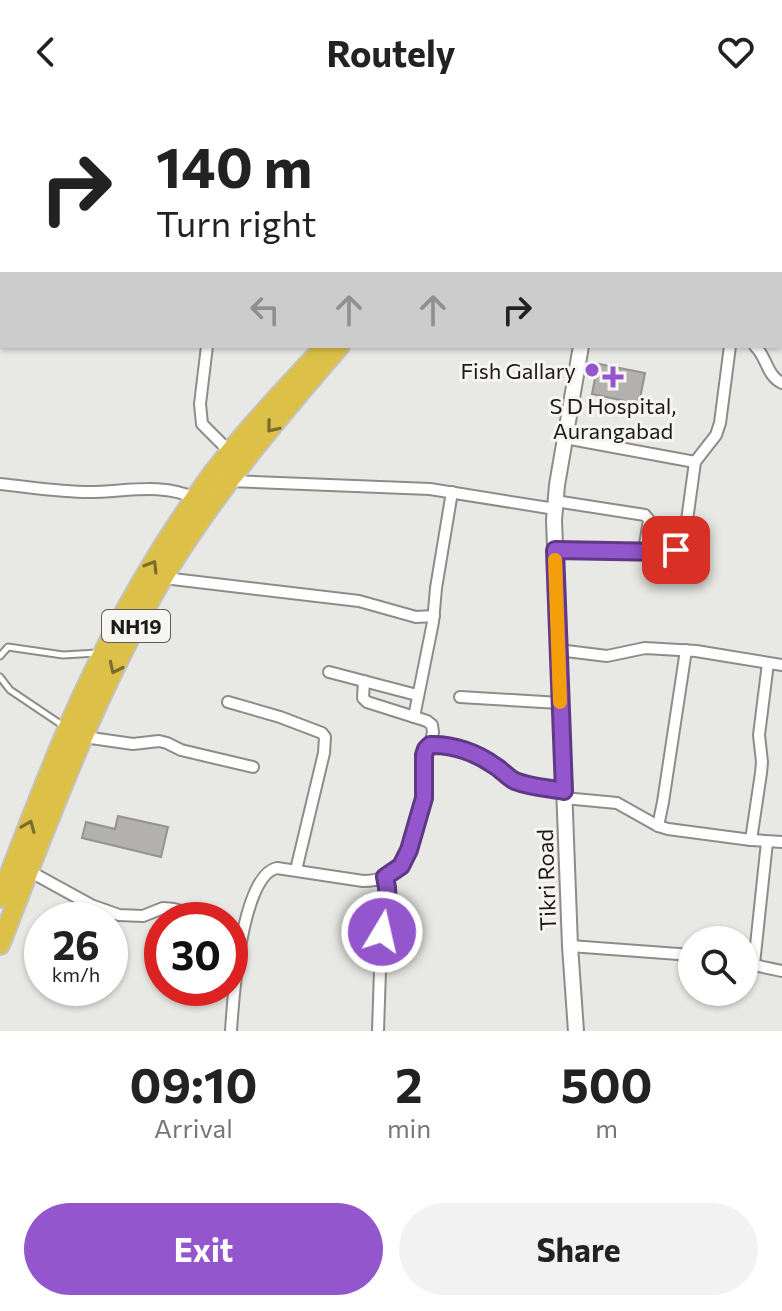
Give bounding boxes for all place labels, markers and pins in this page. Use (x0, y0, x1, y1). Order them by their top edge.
place label: Fish Gallary (460, 357, 576, 384)
marker: Fish Gallary (583, 361, 601, 379)
marker: S D Hospital, Aurangabad (602, 366, 624, 388)
place label: S D Hospital, Aurangabad (550, 392, 676, 444)
pin (642, 516, 710, 584)

